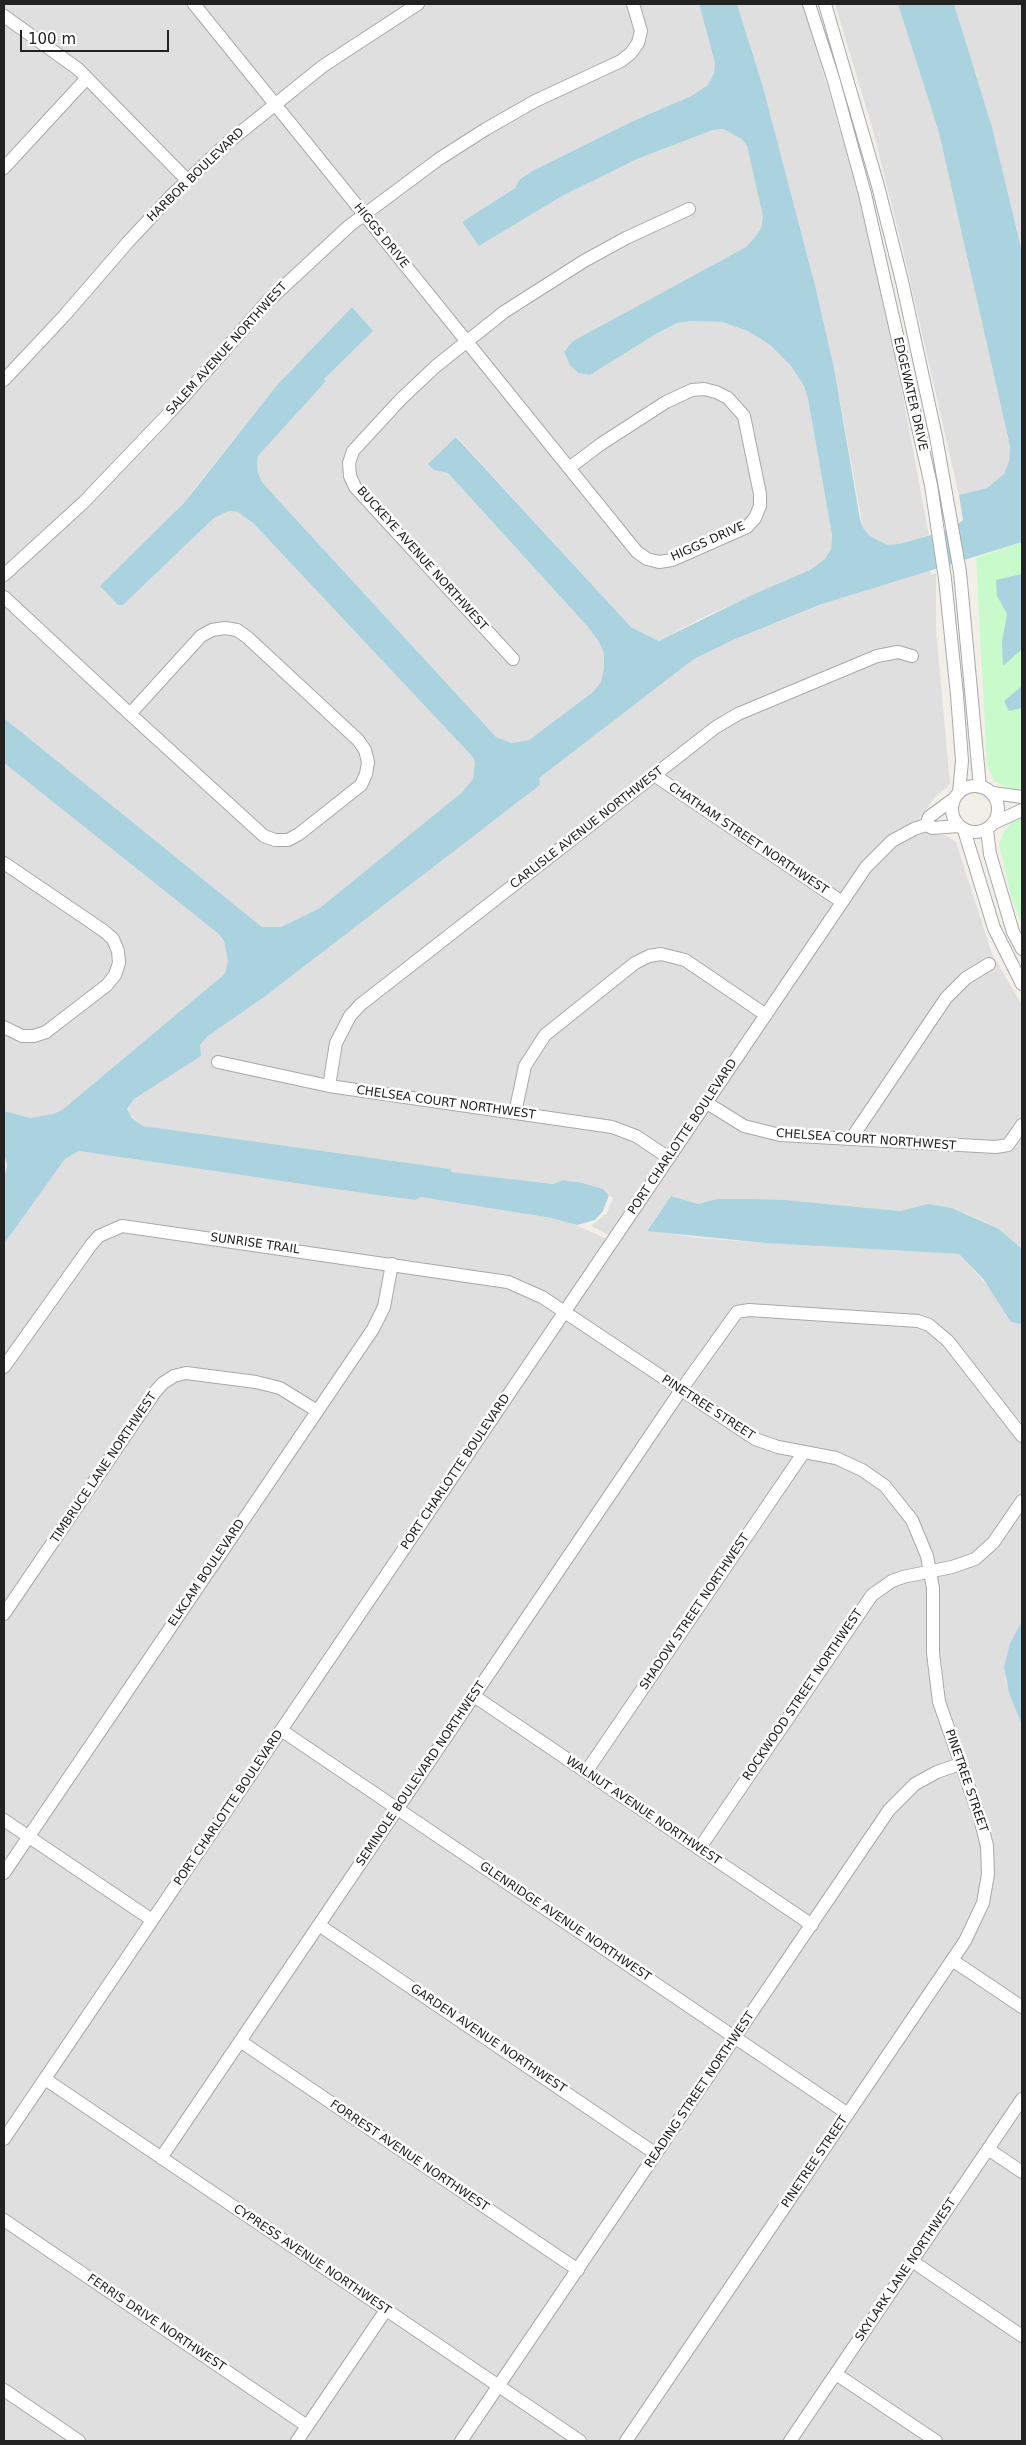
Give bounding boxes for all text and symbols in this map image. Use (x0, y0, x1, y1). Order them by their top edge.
scale bar (22, 20, 171, 52)
text: 100 m (28, 30, 76, 48)
street label: HARBOR BOULEVARD (145, 125, 247, 225)
street label: HIGGS DRIVE (350, 201, 412, 271)
street label: SALEM AVENUE NORTHWEST (164, 280, 290, 418)
street label: EDGEWATER DRIVE (890, 336, 930, 452)
street label: BUCKEYE AVENUE NORTHWEST (354, 484, 490, 634)
street label: HIGGS DRIVE (669, 519, 747, 565)
street label: CARLISLE AVENUE NORTHWEST (508, 764, 666, 892)
street label: CHATHAM STREET NORTHWEST (665, 780, 831, 898)
street label: PORT CHARLOTTE BOULEVARD (625, 1056, 741, 1218)
street label: CHELSEA COURT NORTHWEST (356, 1083, 536, 1123)
street label: CHELSEA COURT NORTHWEST (775, 1127, 957, 1153)
street label: SUNRISE TRAIL (209, 1231, 301, 1257)
street label: PINETREE STREET (659, 1373, 757, 1443)
street label: TIMBRUCE LANE NORTHWEST (48, 1390, 160, 1546)
street label: PORT CHARLOTTE BOULEVARD (398, 1391, 514, 1553)
street label: ELKCAM BOULEVARD (166, 1517, 248, 1629)
street label: SHADOW STREET NORTHWEST (637, 1531, 753, 1693)
street label: ROCKWOOD STREET NORTHWEST (740, 1607, 866, 1783)
street label: SEMINOLE BOULEVARD NORTHWEST (354, 1679, 488, 1869)
street label: PORT CHARLOTTE BOULEVARD (171, 1727, 287, 1889)
street label: PINETREE STREET (942, 1728, 990, 1834)
street label: WALNUT AVENUE NORTHWEST (563, 1754, 723, 1868)
street label: GLENRIDGE AVENUE NORTHWEST (477, 1859, 653, 1985)
street label: GARDEN AVENUE NORTHWEST (408, 1981, 568, 2097)
street label: READING STREET NORTHWEST (642, 2009, 758, 2171)
street label: FORREST AVENUE NORTHWEST (327, 2097, 491, 2215)
street label: PINETREE STREET (779, 2113, 851, 2211)
street label: SKYLARK LANE NORTHWEST (853, 2196, 959, 2344)
street label: CYPRESS AVENUE NORTHWEST (231, 2202, 393, 2318)
street label: FERRIS DRIVE NORTHWEST (84, 2271, 228, 2375)

